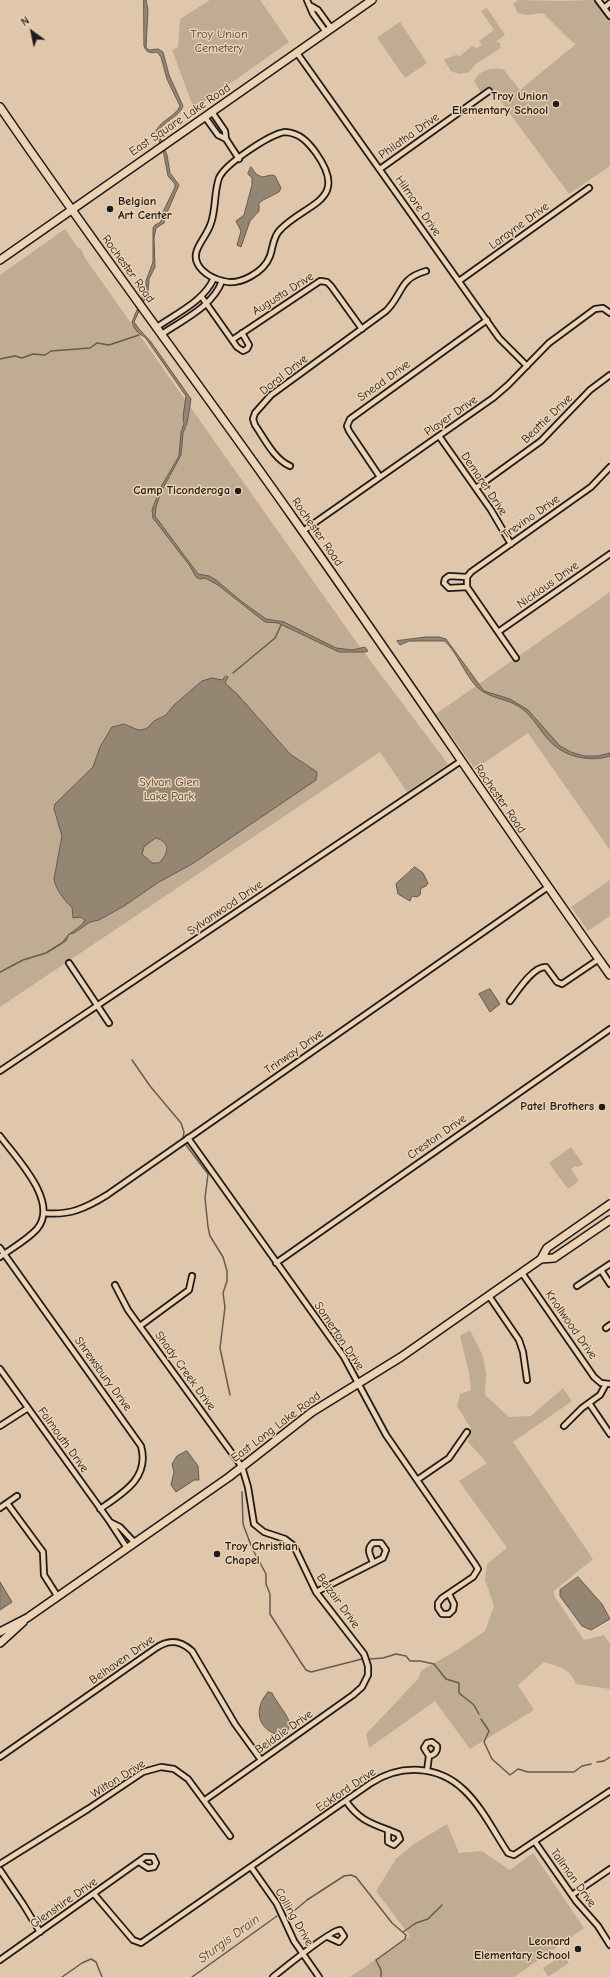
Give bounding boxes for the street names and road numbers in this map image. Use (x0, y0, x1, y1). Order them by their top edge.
street label: East Square Lake Road (127, 81, 233, 159)
street label: Philatha Drive (376, 110, 442, 162)
street label: Hilmore Drive (392, 173, 444, 239)
street label: Larayne Drive (486, 199, 552, 253)
street label: Rochester Road (99, 232, 157, 306)
street label: Augusta Drive (250, 269, 316, 319)
street label: Doral Drive (257, 352, 311, 398)
street label: Snead Drive (355, 357, 413, 405)
street label: Beattie Drive (519, 391, 575, 447)
street label: Player Drive (422, 393, 480, 439)
street label: Demaret Drive (457, 450, 511, 518)
street label: Trevino Drive (499, 492, 563, 542)
street label: Rochester Road (288, 495, 346, 569)
street label: Nicklaus Drive (514, 558, 582, 612)
street label: Rochester Road (471, 762, 529, 836)
street label: Sylvanwood Drive (184, 877, 266, 939)
street label: Trinway Drive (262, 1026, 326, 1078)
street label: Creston Drive (405, 1111, 469, 1163)
street label: Knollwood Drive (542, 1288, 600, 1362)
street label: Somerton Drive (311, 1299, 367, 1373)
street label: Shady Creek Drive (151, 1329, 219, 1413)
street label: Shrewsbury Drive (71, 1334, 135, 1414)
street label: East Long Lake Road (228, 1389, 324, 1465)
street label: Falmouth Drive (34, 1405, 92, 1475)
street label: Belzair Drive (313, 1571, 363, 1631)
street label: Belhaven Drive (87, 1632, 157, 1688)
street label: Beldale Drive (252, 1707, 316, 1757)
street label: Wilton Drive (88, 1757, 148, 1801)
street label: Eckford Drive (313, 1765, 379, 1815)
street label: Tallman Drive (547, 1846, 599, 1910)
street label: Glenshire Drive (28, 1875, 100, 1931)
street label: Colling Drive (272, 1885, 316, 1949)

